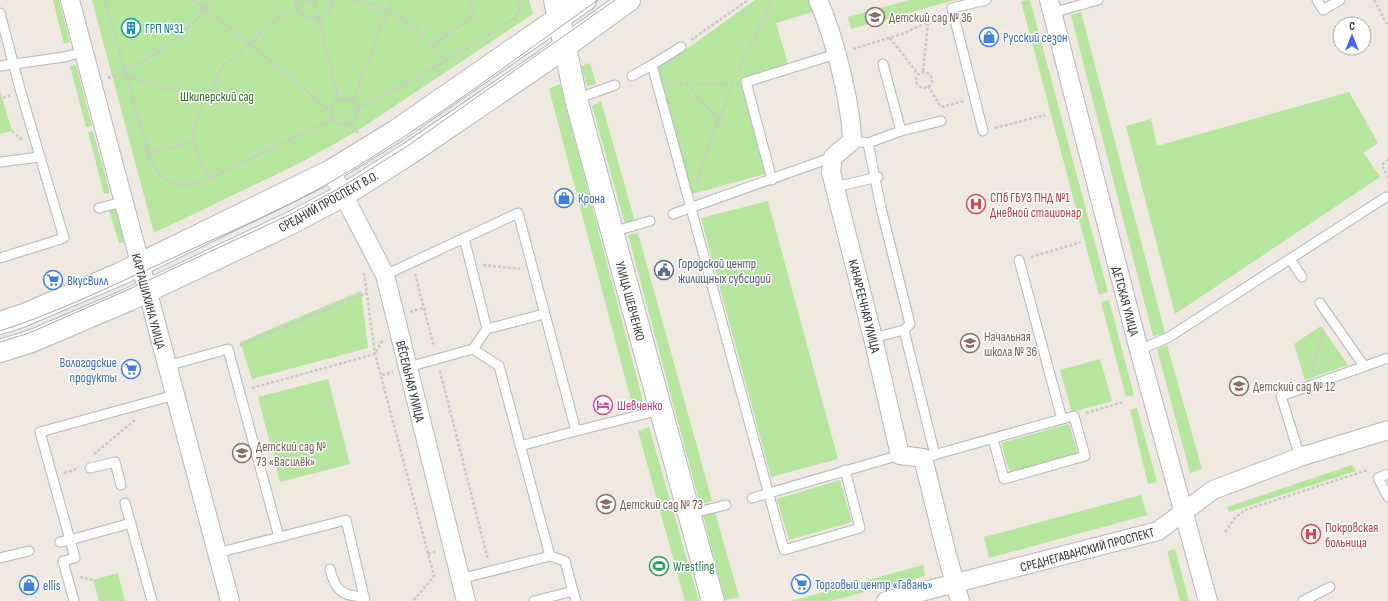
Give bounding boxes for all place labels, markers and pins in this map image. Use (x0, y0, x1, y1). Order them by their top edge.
school or university icon: Детский сад № 36 (864, 6, 886, 28)
place label: Детский сад № 36 (889, 10, 973, 26)
building icon: ГРП №31 (120, 17, 142, 39)
place label: ГРП №31 (145, 21, 184, 37)
shop icon: Русский сезон (978, 26, 1000, 48)
place label: Русский сезон (1003, 30, 1068, 46)
shop icon: Крона (553, 187, 575, 209)
place label: СПб ГБУЗ ПНД №1 Дневной стационар (990, 190, 1081, 221)
place label: Крона (578, 191, 605, 207)
hospital icon: СПб ГБУЗ ПНД №1 Дневной стационар (965, 193, 987, 215)
place label: Городской центр жилищных субсидий (678, 256, 771, 287)
public building icon: Городской центр жилищных субсидий (653, 259, 675, 281)
supermarket icon: ВкусВилл (42, 269, 64, 291)
place label: ВкусВилл (67, 273, 109, 289)
place label: Начальная школа № 36 (984, 329, 1038, 360)
school or university icon: Начальная школа № 36 (959, 332, 981, 354)
place label: Вологодские продукты (59, 355, 117, 386)
supermarket icon: Вологодские продукты (120, 358, 142, 380)
school or university icon: Детский сад № 12 (1228, 375, 1250, 397)
place label: Детский сад № 12 (1253, 379, 1335, 395)
hotel icon: Шевченко (592, 394, 614, 416)
place label: Шевченко (617, 398, 663, 414)
place label: Детский сад № 73 «Василёк» (256, 439, 326, 470)
school or university icon: Детский сад № 73 «Василёк» (231, 442, 253, 464)
school or university icon: Детский сад № 73 (595, 493, 617, 515)
place label: Детский сад № 73 (620, 497, 703, 513)
place label: Покровская больница (1325, 520, 1378, 551)
hospital icon: Покровская больница (1300, 523, 1322, 545)
sports icon: Wrestling (648, 555, 670, 577)
place label: Wrestling (673, 559, 715, 575)
supermarket icon: Торговый центр «Гавань» (790, 573, 812, 595)
shop icon: ellis (18, 574, 40, 596)
place label: Торговый центр «Гавань» (815, 577, 933, 593)
place label: ellis (43, 578, 61, 594)

